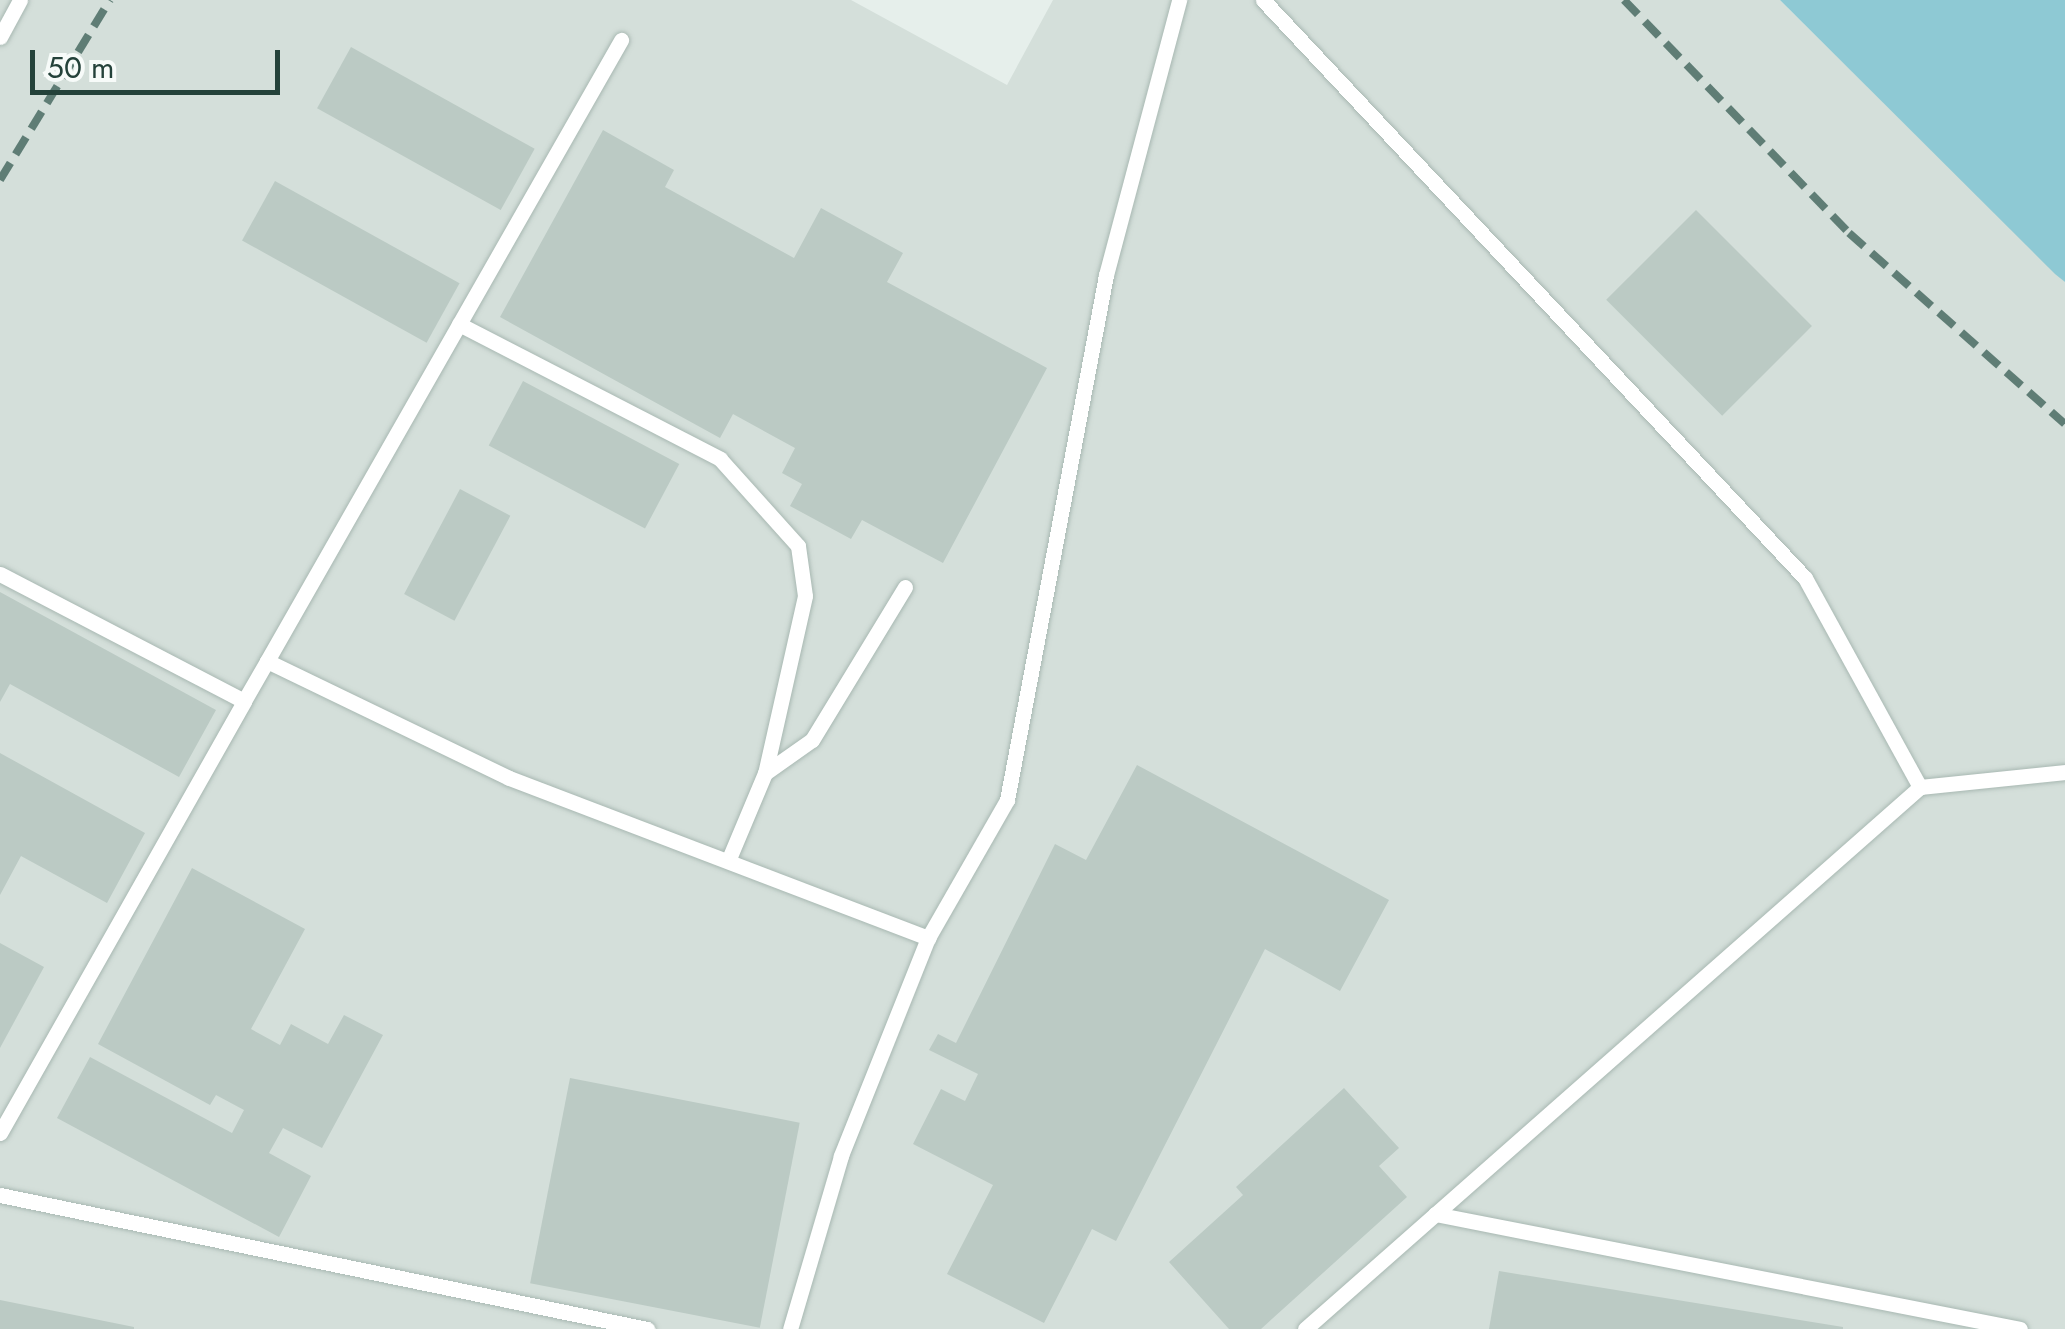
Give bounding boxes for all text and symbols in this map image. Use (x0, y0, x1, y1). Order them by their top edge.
scale bar (35, 30, 285, 92)
text: 50 m (47, 46, 114, 89)

